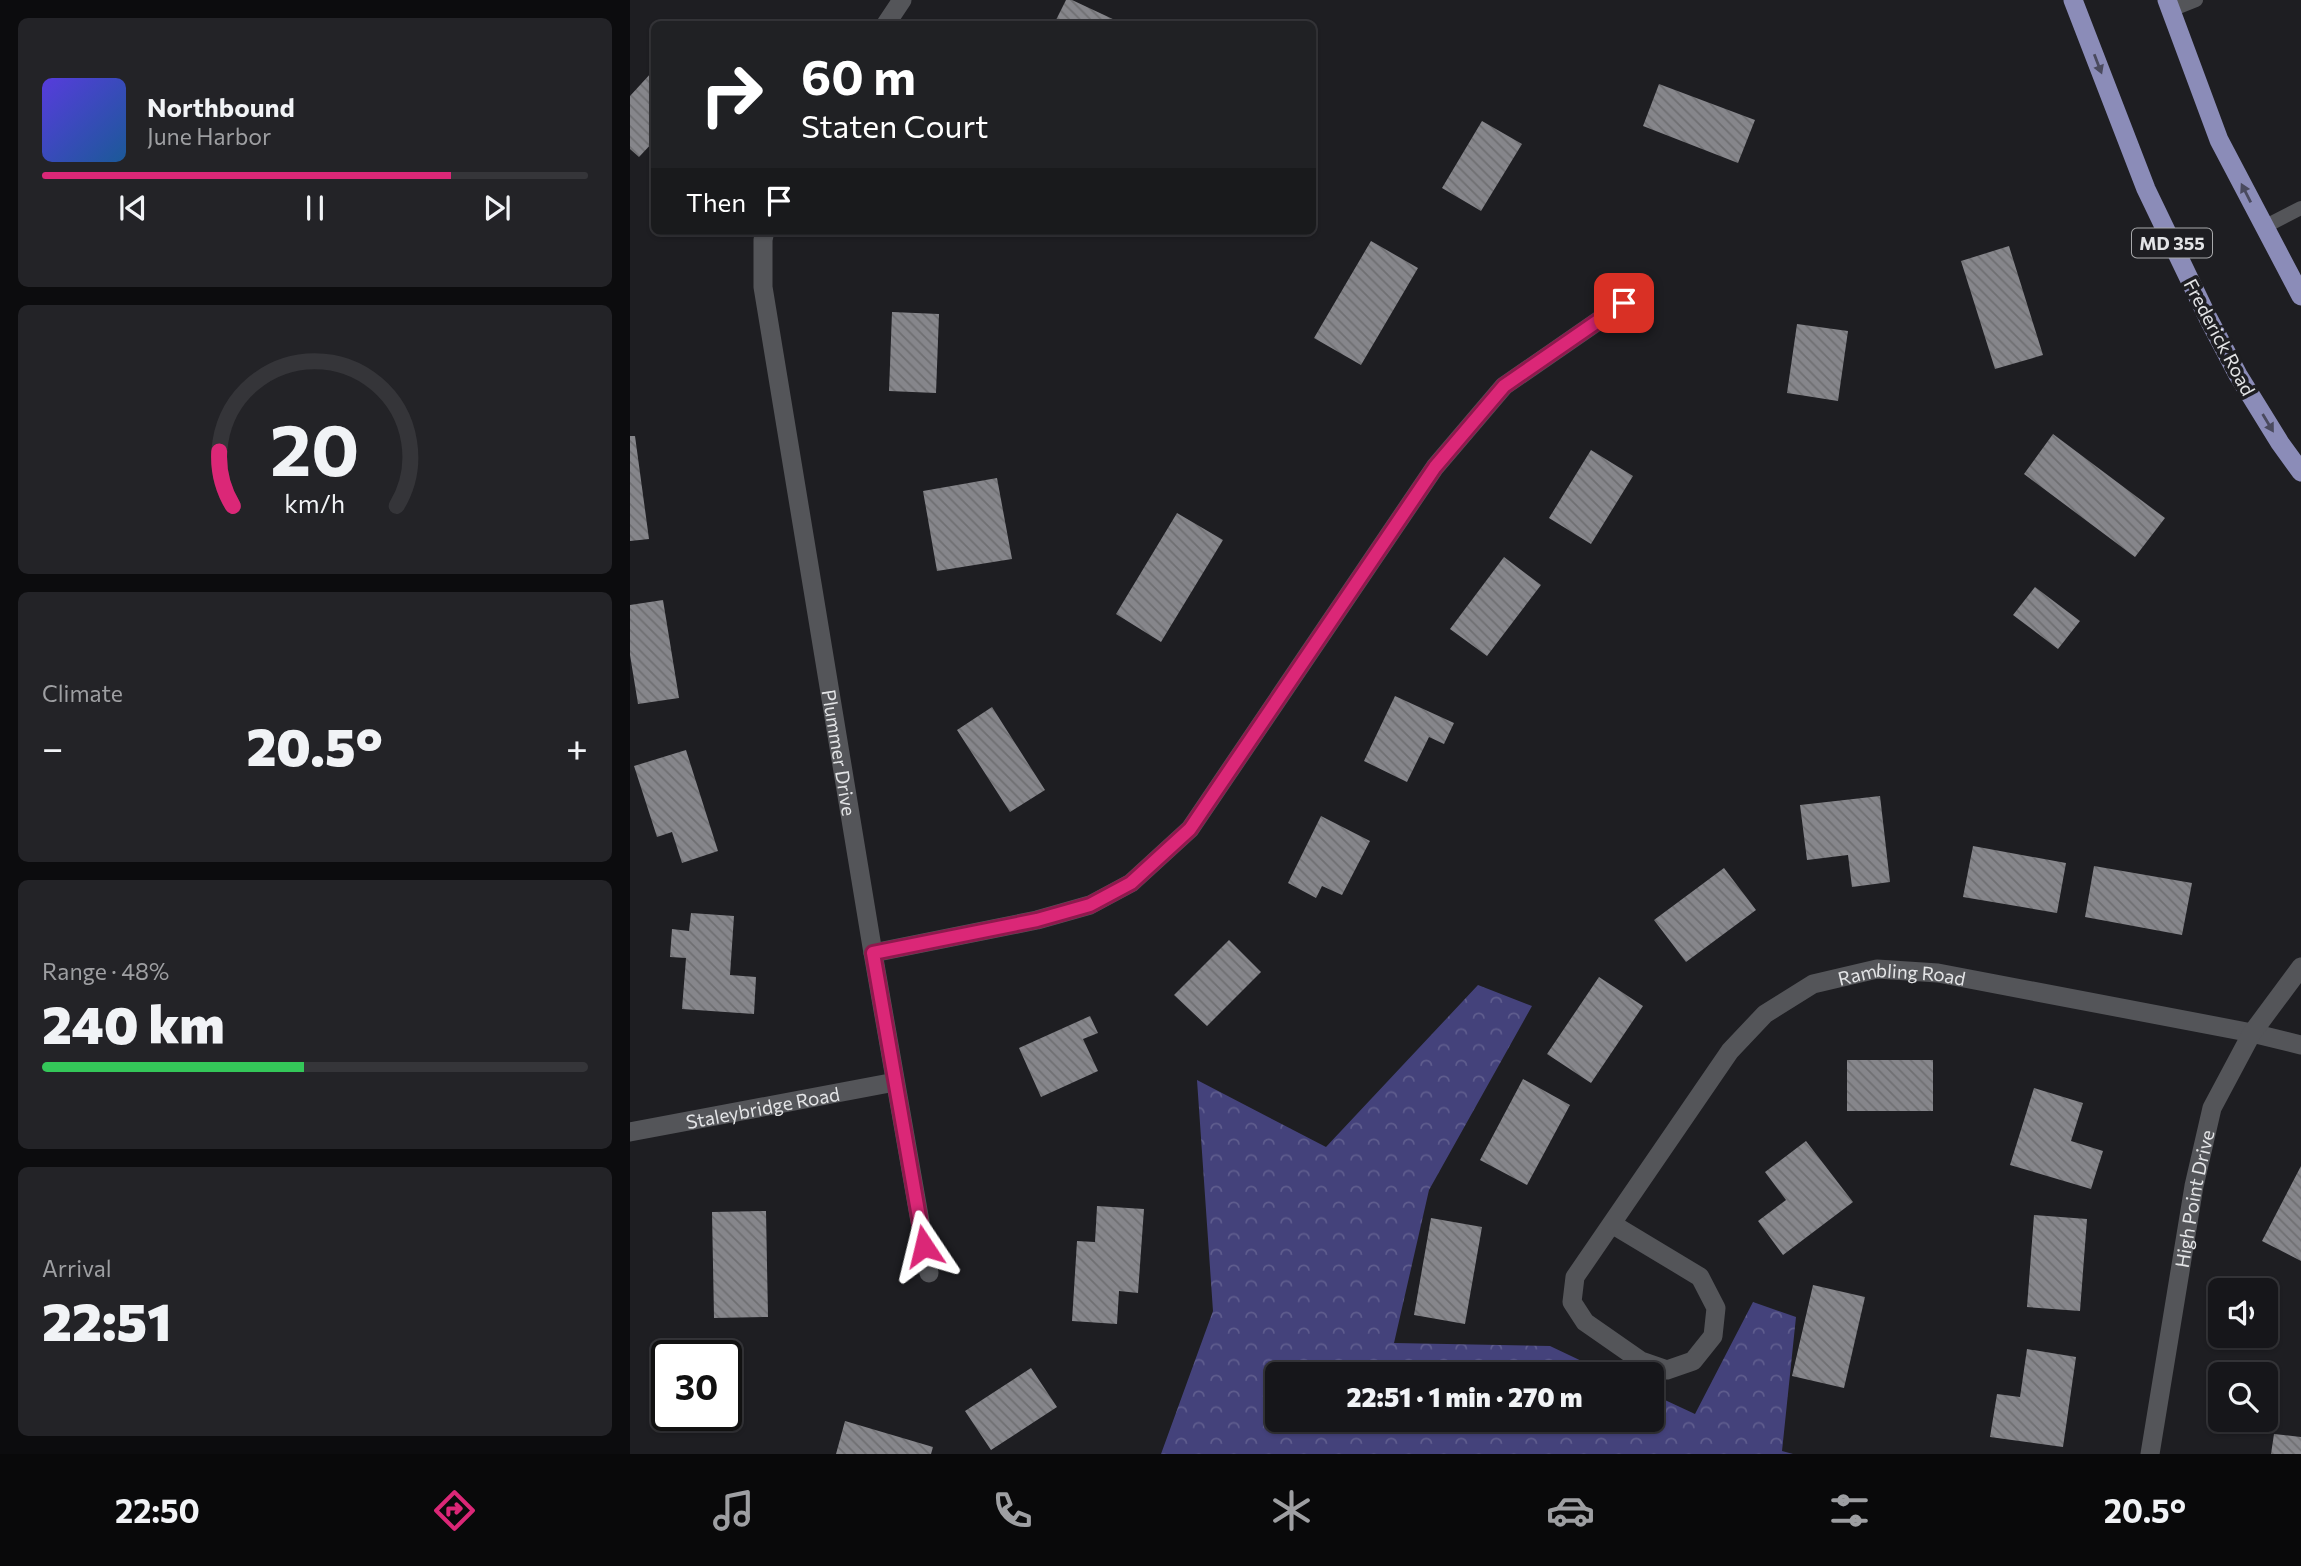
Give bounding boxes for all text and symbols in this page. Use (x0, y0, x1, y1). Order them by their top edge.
text: 60 m (801, 45, 916, 105)
icon: right (686, 49, 777, 140)
one-way arrow (2093, 53, 2104, 74)
text: Northbound (147, 91, 295, 122)
text: Staten Court (801, 105, 988, 145)
text: June Harbor (147, 122, 271, 150)
icon: arrive (760, 182, 798, 220)
one-way arrow (2240, 183, 2252, 203)
text: Then (686, 186, 746, 217)
icon: previous (114, 189, 152, 227)
icon: pause (296, 189, 334, 227)
icon: next (478, 189, 516, 227)
road number: MD 355 (2132, 229, 2212, 258)
pin (1594, 273, 1654, 333)
street label: Frederick Road (2180, 275, 2260, 399)
icon: arrive (1605, 284, 1643, 322)
text: 20 (270, 402, 360, 491)
one-way arrow (2262, 414, 2275, 433)
text: km/h (285, 488, 345, 518)
text: Climate (42, 679, 123, 707)
street label: Plummer Drive (818, 688, 862, 817)
text: 20.5° (246, 713, 383, 777)
text: − (42, 723, 64, 770)
text: + (566, 723, 588, 770)
text: Range · 48% (42, 957, 169, 985)
street label: Rambling Road (1835, 957, 1968, 990)
text: 240 km (42, 991, 225, 1055)
street label: Staleybridge Road (684, 1081, 841, 1133)
street label: High Point Drive (2169, 1127, 2218, 1269)
position arrow (887, 1209, 961, 1283)
text: Arrival (42, 1254, 112, 1282)
map controls (2208, 1278, 2278, 1432)
button: sound (2208, 1278, 2278, 1348)
text: 22:51 (42, 1288, 171, 1352)
speed limit sign: 30 (651, 1340, 742, 1431)
button: search (2208, 1362, 2278, 1432)
text: 22:51 · 1 min · 270 m (1347, 1381, 1582, 1412)
icon: directions (430, 1486, 479, 1535)
icon: music (709, 1486, 758, 1535)
icon: phone (988, 1486, 1037, 1535)
icon: climate (1267, 1486, 1316, 1535)
icon: car (1546, 1486, 1595, 1535)
icon: filters (1825, 1486, 1874, 1535)
text: 22:50 (115, 1490, 200, 1530)
text: 20.5° (2104, 1490, 2186, 1530)

